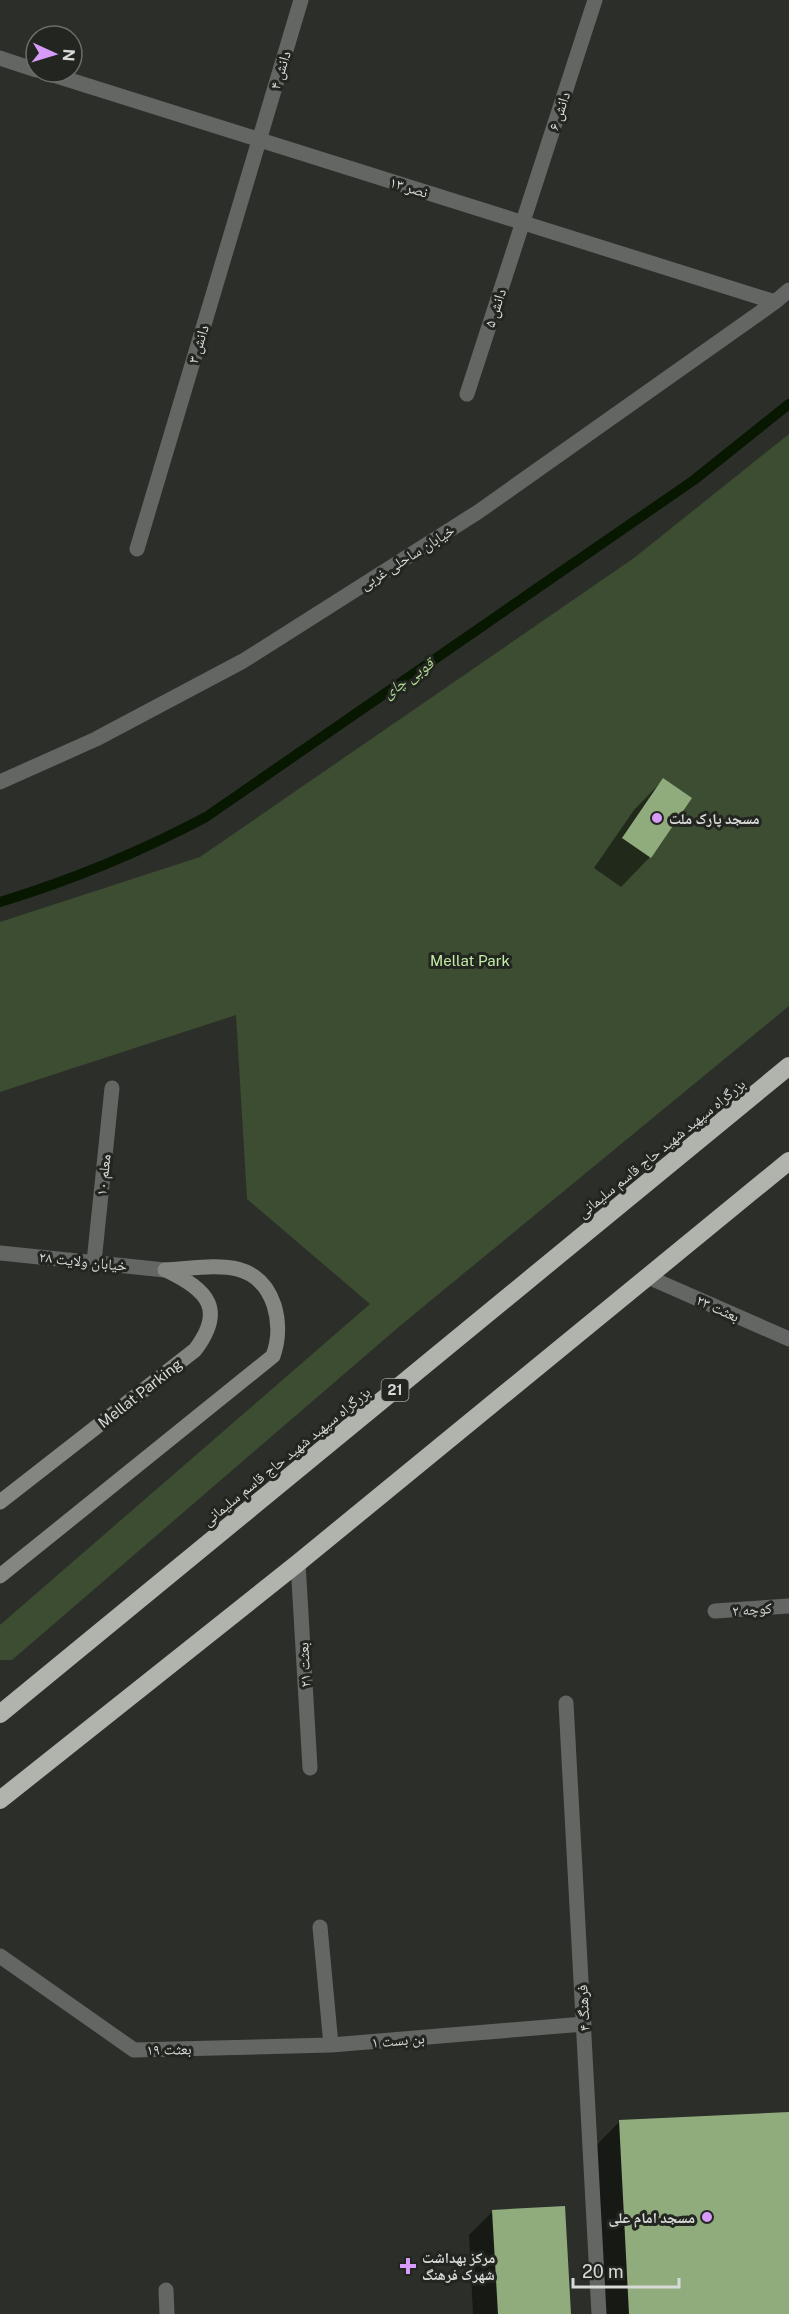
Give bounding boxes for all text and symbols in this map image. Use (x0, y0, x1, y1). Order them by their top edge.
north arrow (24, 24, 84, 84)
text: N (59, 48, 78, 62)
street label: دانش ۴ (266, 49, 296, 92)
street label: دانش ۶ (545, 90, 575, 133)
street label: نصر ۱۳ (388, 173, 430, 202)
street label: دانش ۵ (481, 287, 511, 330)
street label: دانش ۳ (184, 323, 214, 366)
street label: خیابان ساحلی غربی (357, 521, 459, 595)
water label: قوبی چای (379, 653, 439, 703)
place label: مسجد پارک ملت (669, 810, 760, 828)
marker: مسجد پارک ملت (650, 811, 664, 825)
park label: Mellat Park (430, 952, 510, 969)
street label: بزرگراه سپهبد شهید حاج قاسم سلیمانی (574, 1075, 750, 1223)
street label: معلم ۱۰ (92, 1153, 116, 1197)
street label: خیابان ولایت ۲۸ (38, 1248, 128, 1276)
street label: بعثت ۲۳ (694, 1291, 742, 1325)
street label: Mellat Parking (95, 1355, 185, 1431)
road number: 21 (382, 1379, 408, 1401)
street label: بزرگراه سپهبد شهید حاج قاسم سلیمانی (199, 1383, 375, 1531)
street label: کوچه ۲ (731, 1599, 773, 1620)
street label: بعثت ۲۱ (294, 1642, 314, 1688)
street label: فرهنگ ۴ (573, 1984, 594, 2032)
street label: بن بست ۱ (371, 2029, 425, 2053)
street label: بعثت ۱۹ (146, 2040, 192, 2058)
place label: مسجد امام علی (609, 2209, 695, 2228)
marker: مسجد امام علی (700, 2210, 714, 2224)
place label: مرکز بهداشت شهرک فرهنگ (422, 2249, 495, 2284)
scale bar (573, 2251, 680, 2289)
marker: مرکز بهداشت شهرک فرهنگ (399, 2257, 417, 2275)
text: 20 m (582, 2261, 624, 2282)

